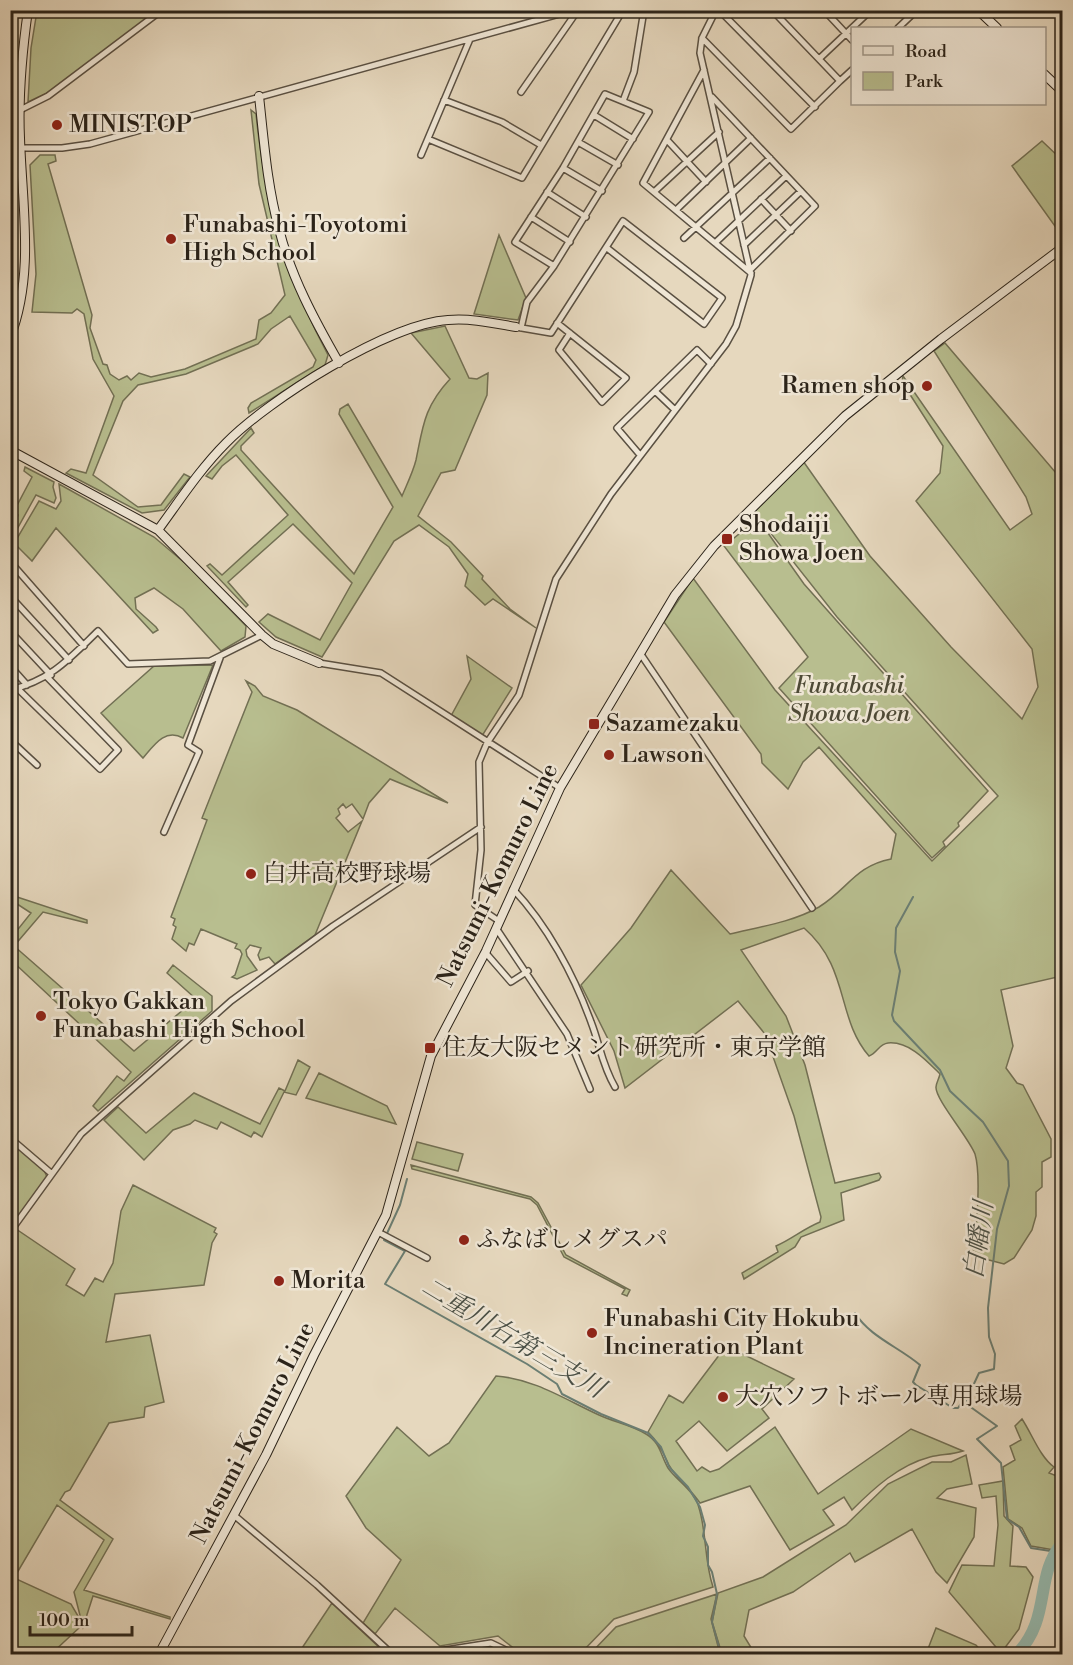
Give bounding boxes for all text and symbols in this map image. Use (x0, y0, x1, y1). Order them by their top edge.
legend (851, 27, 1046, 105)
text: Road (905, 40, 948, 63)
text: Park (905, 70, 944, 93)
place label: MINISTOP (69, 110, 192, 140)
marker: MINISTOP (50, 118, 64, 132)
place label: Funabashi-Toyotomi High School (183, 210, 408, 268)
marker: Funabashi-Toyotomi High School (164, 232, 178, 246)
place label: Ramen shop (781, 371, 915, 401)
marker: Ramen shop (920, 379, 934, 393)
place label: Shodaiji Showa Joen (739, 510, 864, 568)
marker: Shodaiji Showa Joen (720, 532, 734, 546)
park label: Funabashi Showa Joen (788, 671, 911, 729)
place label: Sazamezaku (606, 709, 740, 739)
marker: Sazamezaku (587, 717, 601, 731)
place label: Lawson (621, 740, 704, 770)
marker: Lawson (602, 748, 616, 762)
street label: Natsumi-Komuro Line (431, 758, 565, 992)
place label: 白井高校野球場 (263, 859, 431, 889)
marker: 白井高校野球場 (244, 867, 258, 881)
place label: Tokyo Gakkan Funabashi High School (53, 987, 305, 1045)
marker: Tokyo Gakkan Funabashi High School (34, 1009, 48, 1023)
place label: 住友大阪セメント研究所・東京学館 (442, 1033, 826, 1063)
marker: 住友大阪セメント研究所・東京学館 (423, 1041, 437, 1055)
water label: 白幡川 (958, 1196, 1001, 1281)
place label: ふなばしメグスパ (476, 1225, 668, 1255)
marker: ふなばしメグスパ (457, 1233, 471, 1247)
place label: Morita (291, 1266, 366, 1296)
water label: 二重川右第三支川 (416, 1271, 613, 1407)
marker: Morita (272, 1274, 286, 1288)
place label: Funabashi City Hokubu Incineration Plant (604, 1304, 860, 1362)
street label: Natsumi-Komuro Line (184, 1317, 322, 1549)
marker: Funabashi City Hokubu Incineration Plant (585, 1326, 599, 1340)
place label: 大穴ソフトボール専用球場 (735, 1382, 1023, 1412)
marker: 大穴ソフトボール専用球場 (716, 1390, 730, 1404)
scale bar (30, 1599, 132, 1637)
text: 100 m (39, 1609, 90, 1632)

